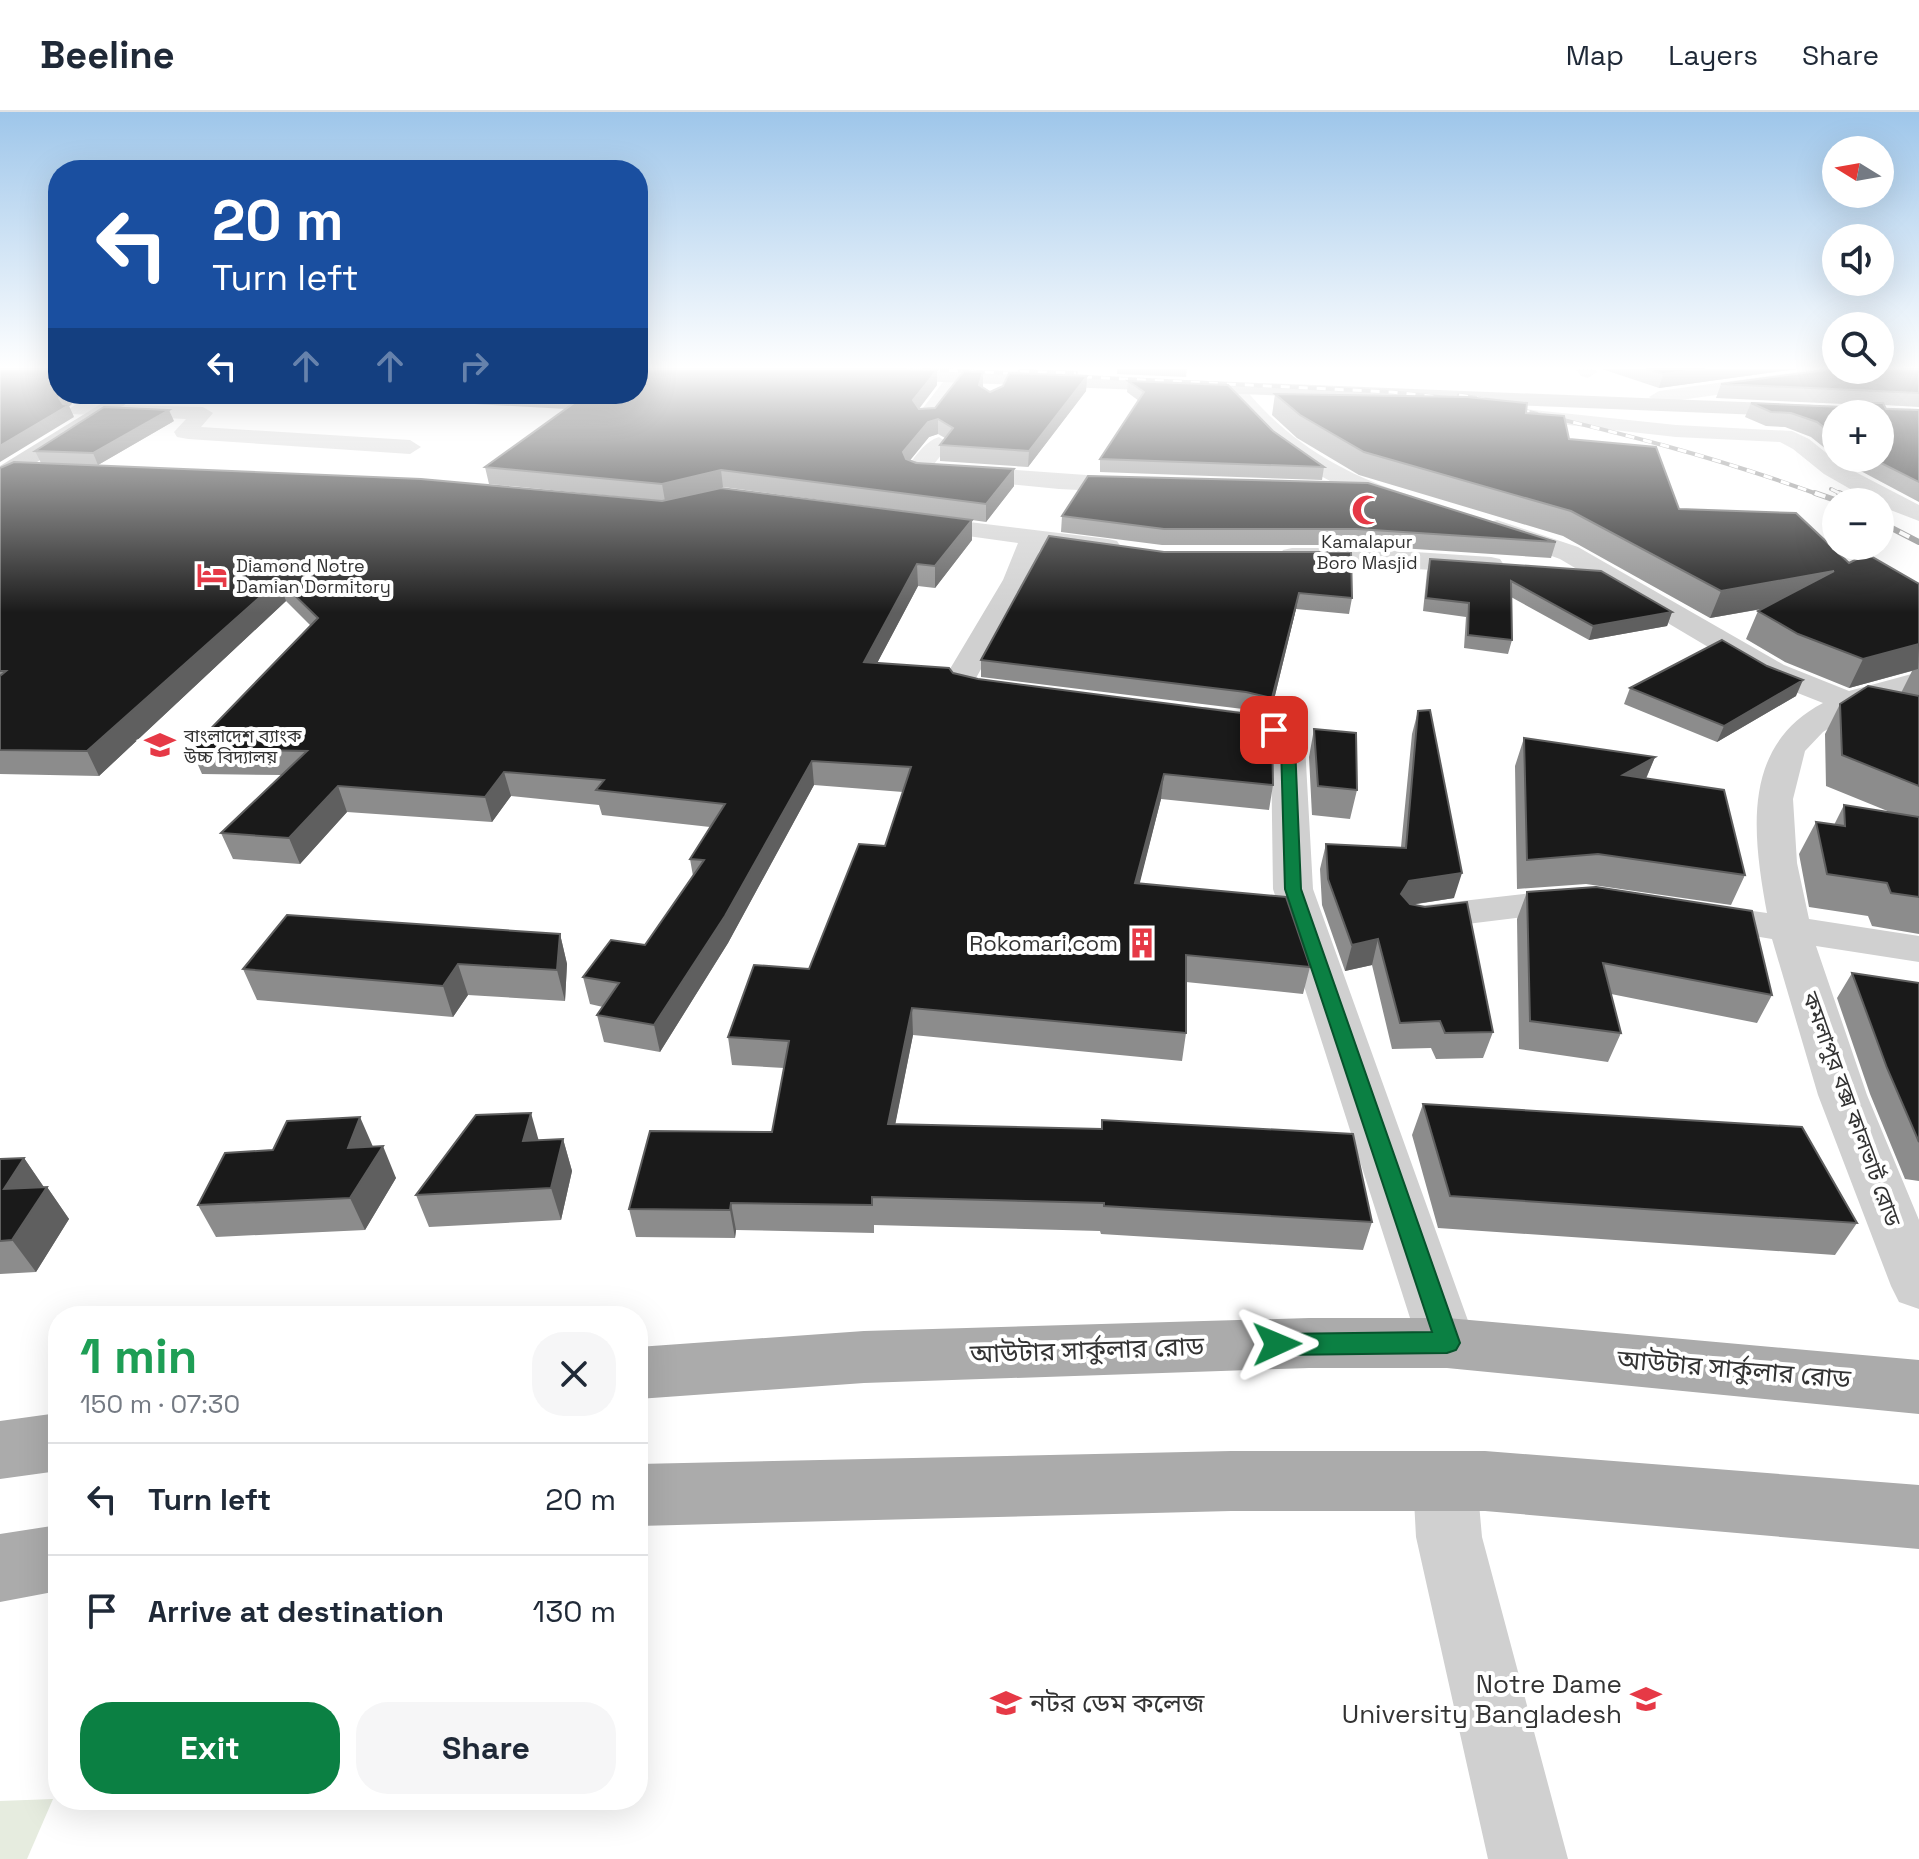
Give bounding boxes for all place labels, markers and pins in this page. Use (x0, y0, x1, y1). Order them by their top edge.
mosque icon: Kamalapur Boro Masjid (1350, 493, 1384, 527)
place label: Kamalapur Boro Masjid (1316, 530, 1418, 574)
place label: Diamond Notre Damian Dormitory (236, 554, 391, 598)
hotel icon: Diamond Notre Damian Dormitory (195, 558, 229, 592)
pin (1240, 696, 1308, 764)
place label: বাংলাদেশ ব্যাংক উচ্চ বিদ্যালয় (183, 724, 302, 768)
school or university icon: বাংলাদেশ ব্যাংক উচ্চ বিদ্যালয় (143, 728, 177, 762)
building icon: Rokomari.com (1125, 926, 1159, 960)
place label: Rokomari.com (969, 929, 1118, 957)
place label: Notre Dame University Bangladesh (1342, 1667, 1622, 1731)
school or university icon: Notre Dame University Bangladesh (1629, 1682, 1663, 1716)
school or university icon: নটর ডেম কলেজ (989, 1686, 1023, 1720)
place label: নটর ডেম কলেজ (1029, 1686, 1205, 1720)

